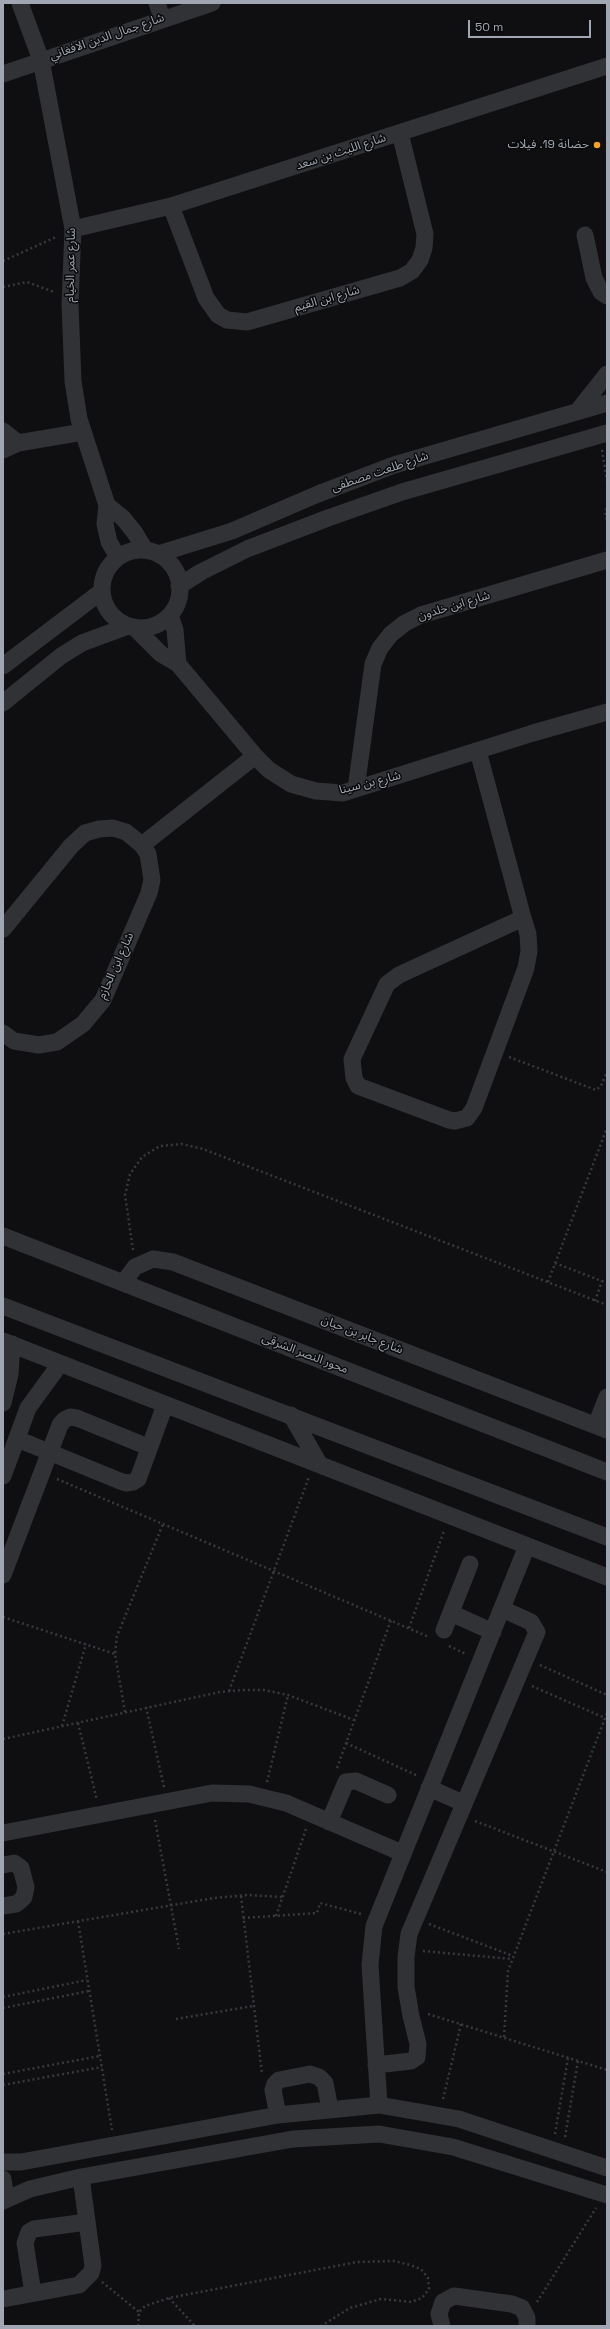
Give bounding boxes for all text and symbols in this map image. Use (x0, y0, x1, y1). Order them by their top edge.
street label: شارع جمال الدين الافغاني (48, 11, 166, 63)
scale bar (470, 12, 593, 38)
text: 50 m (475, 19, 503, 35)
street label: شارع الليث بن سعد (294, 131, 388, 173)
place label: حضانة 19. فيلات (507, 138, 589, 152)
marker: حضانة 19. فيلات (592, 140, 602, 150)
street label: شارع عمر الخيام (63, 228, 79, 302)
street label: شارع ابن القيم (293, 283, 361, 315)
street label: شارع طلعت مصطفى (330, 449, 430, 495)
street label: شارع ابن خلدون (416, 588, 492, 624)
street label: شارع بن سينا (338, 768, 402, 798)
street label: شارع ابن الحازم (95, 931, 137, 1001)
street label: شارع جابر بن حيان (319, 1313, 405, 1357)
street label: محور النصر الشرقى (260, 1331, 350, 1377)

